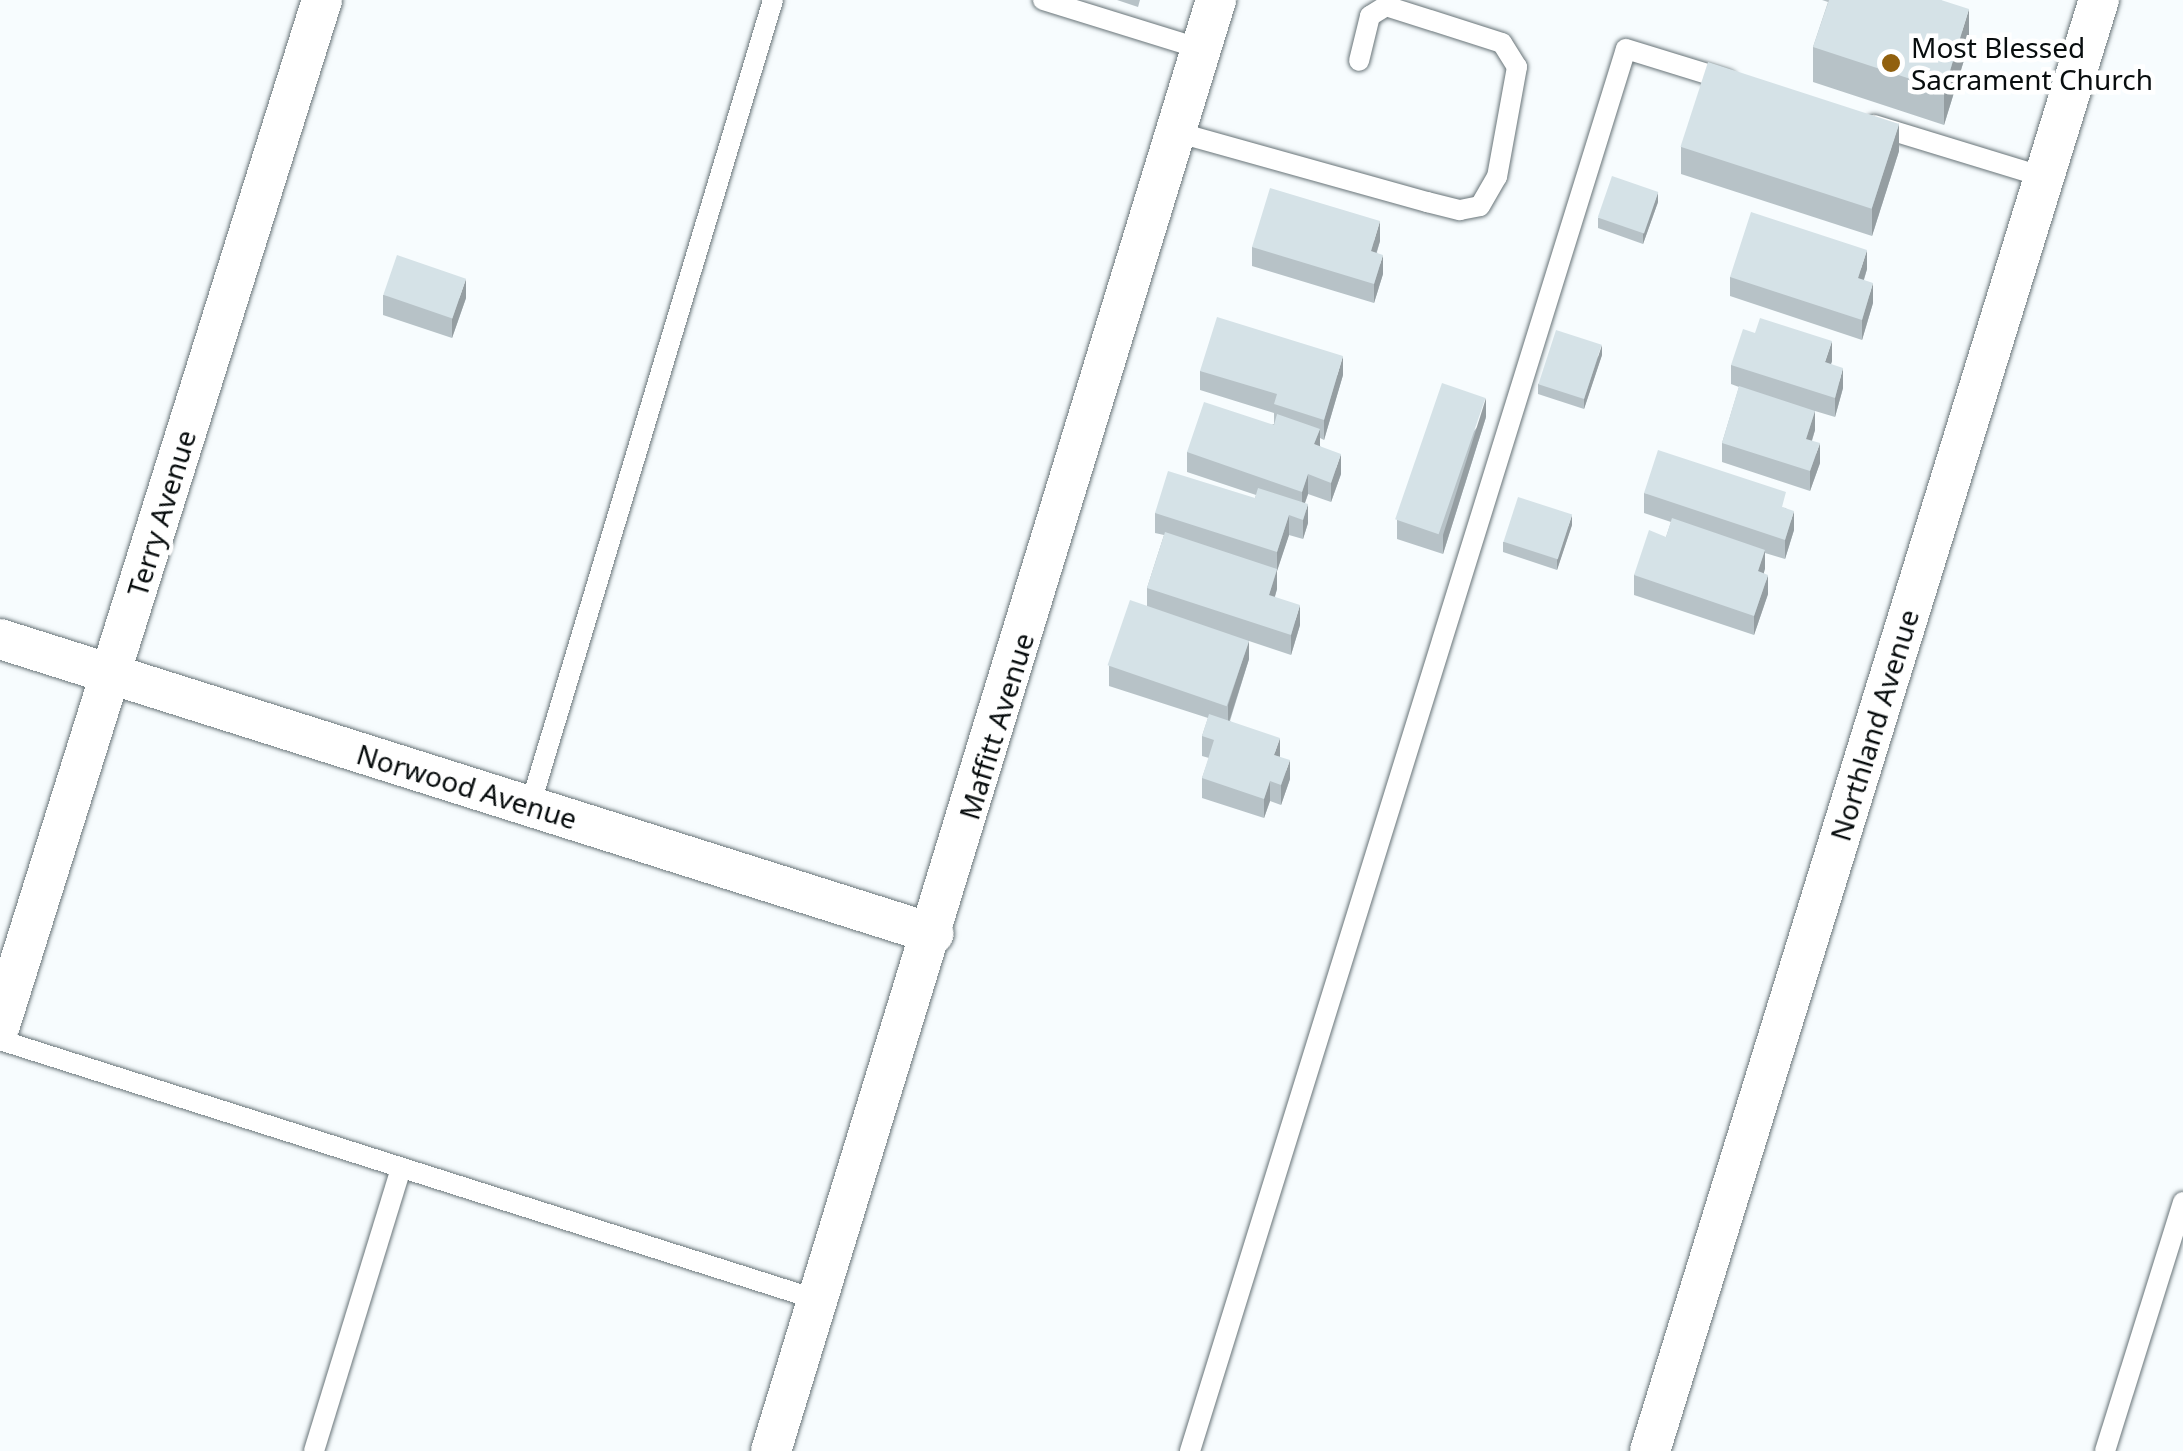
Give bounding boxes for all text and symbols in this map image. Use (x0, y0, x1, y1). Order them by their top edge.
place label: Most Blessed Sacrament Church (1911, 30, 2153, 96)
marker: Most Blessed Sacrament Church (1880, 52, 1902, 74)
street label: Terry Avenue (120, 426, 202, 600)
street label: Northland Avenue (1823, 605, 1925, 845)
street label: Maffitt Avenue (952, 629, 1040, 823)
street label: Norwood Avenue (353, 737, 581, 835)

